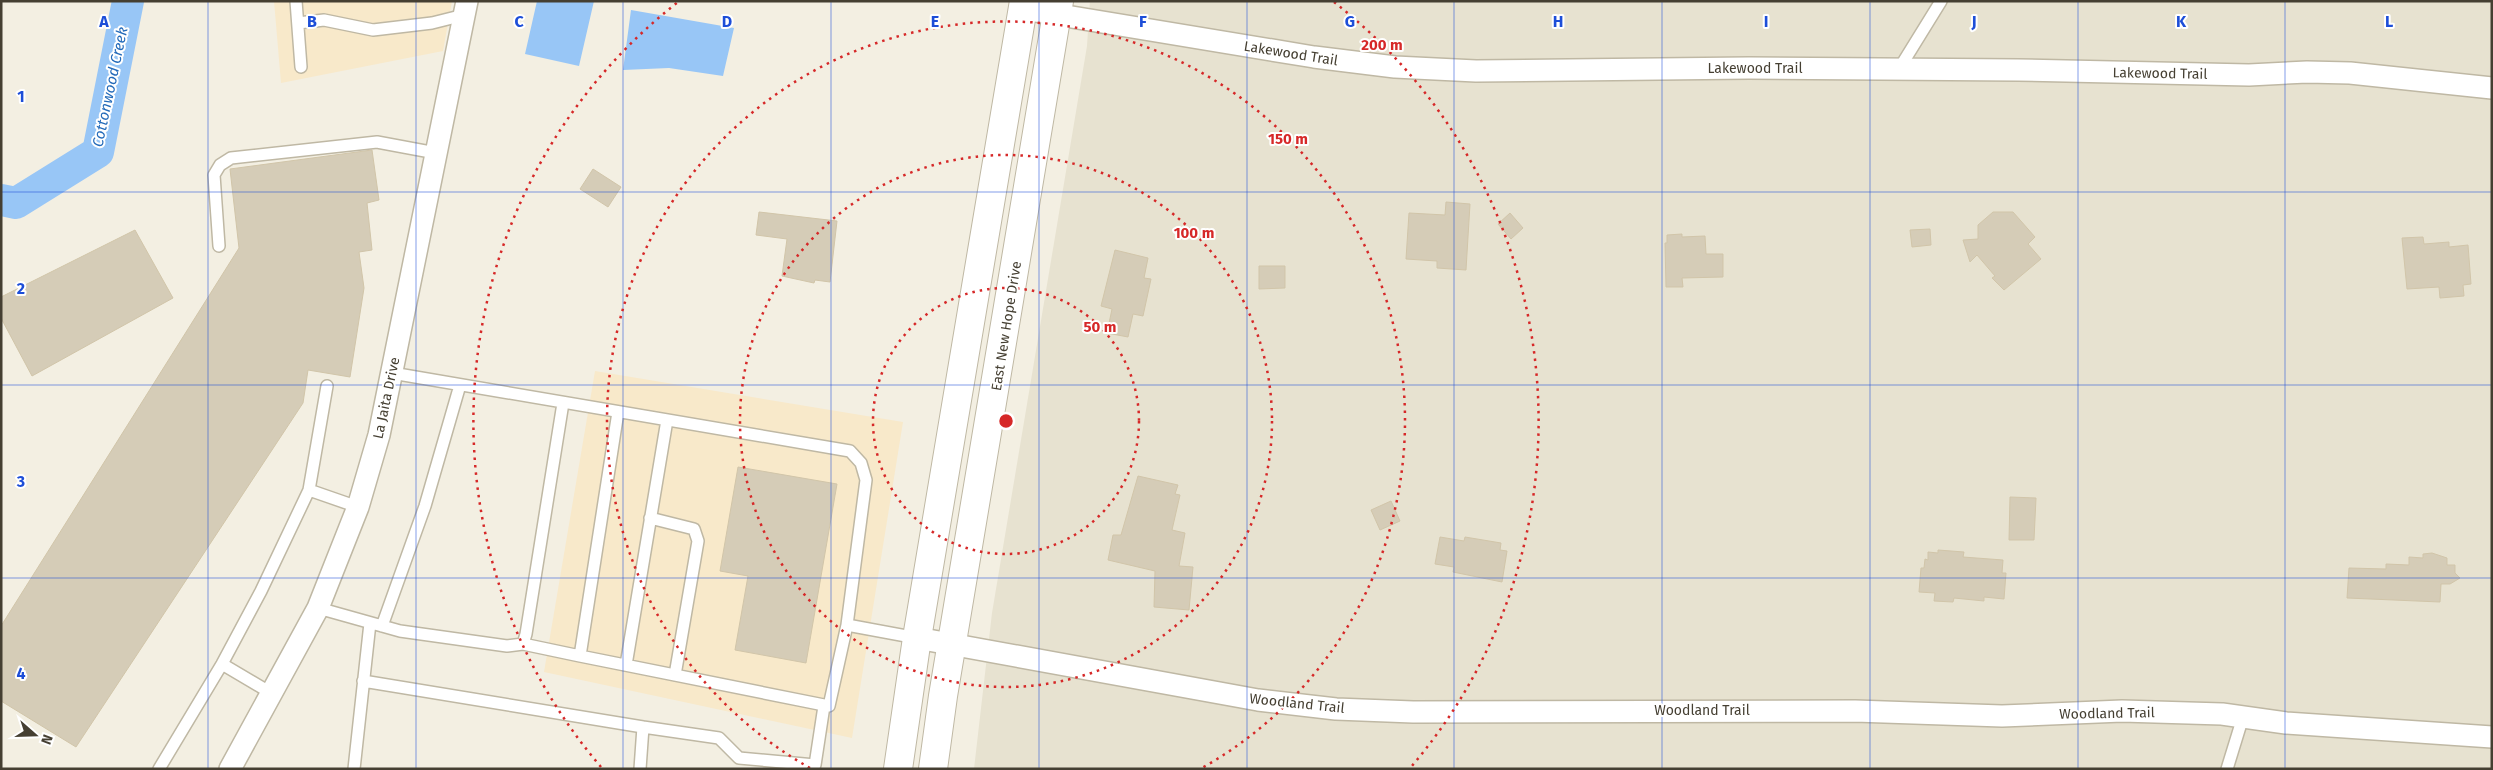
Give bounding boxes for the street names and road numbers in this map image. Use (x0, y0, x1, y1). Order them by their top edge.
street label: Lakewood Trail (1243, 38, 1339, 69)
street label: Lakewood Trail (1708, 60, 1803, 77)
street label: Lakewood Trail (2112, 64, 2208, 83)
street label: East New Hope Drive (988, 260, 1025, 392)
street label: La Jaita Drive (370, 356, 403, 441)
street label: Woodland Trail (1249, 690, 1345, 717)
street label: Woodland Trail (1654, 702, 1750, 719)
street label: Woodland Trail (2059, 704, 2155, 723)

